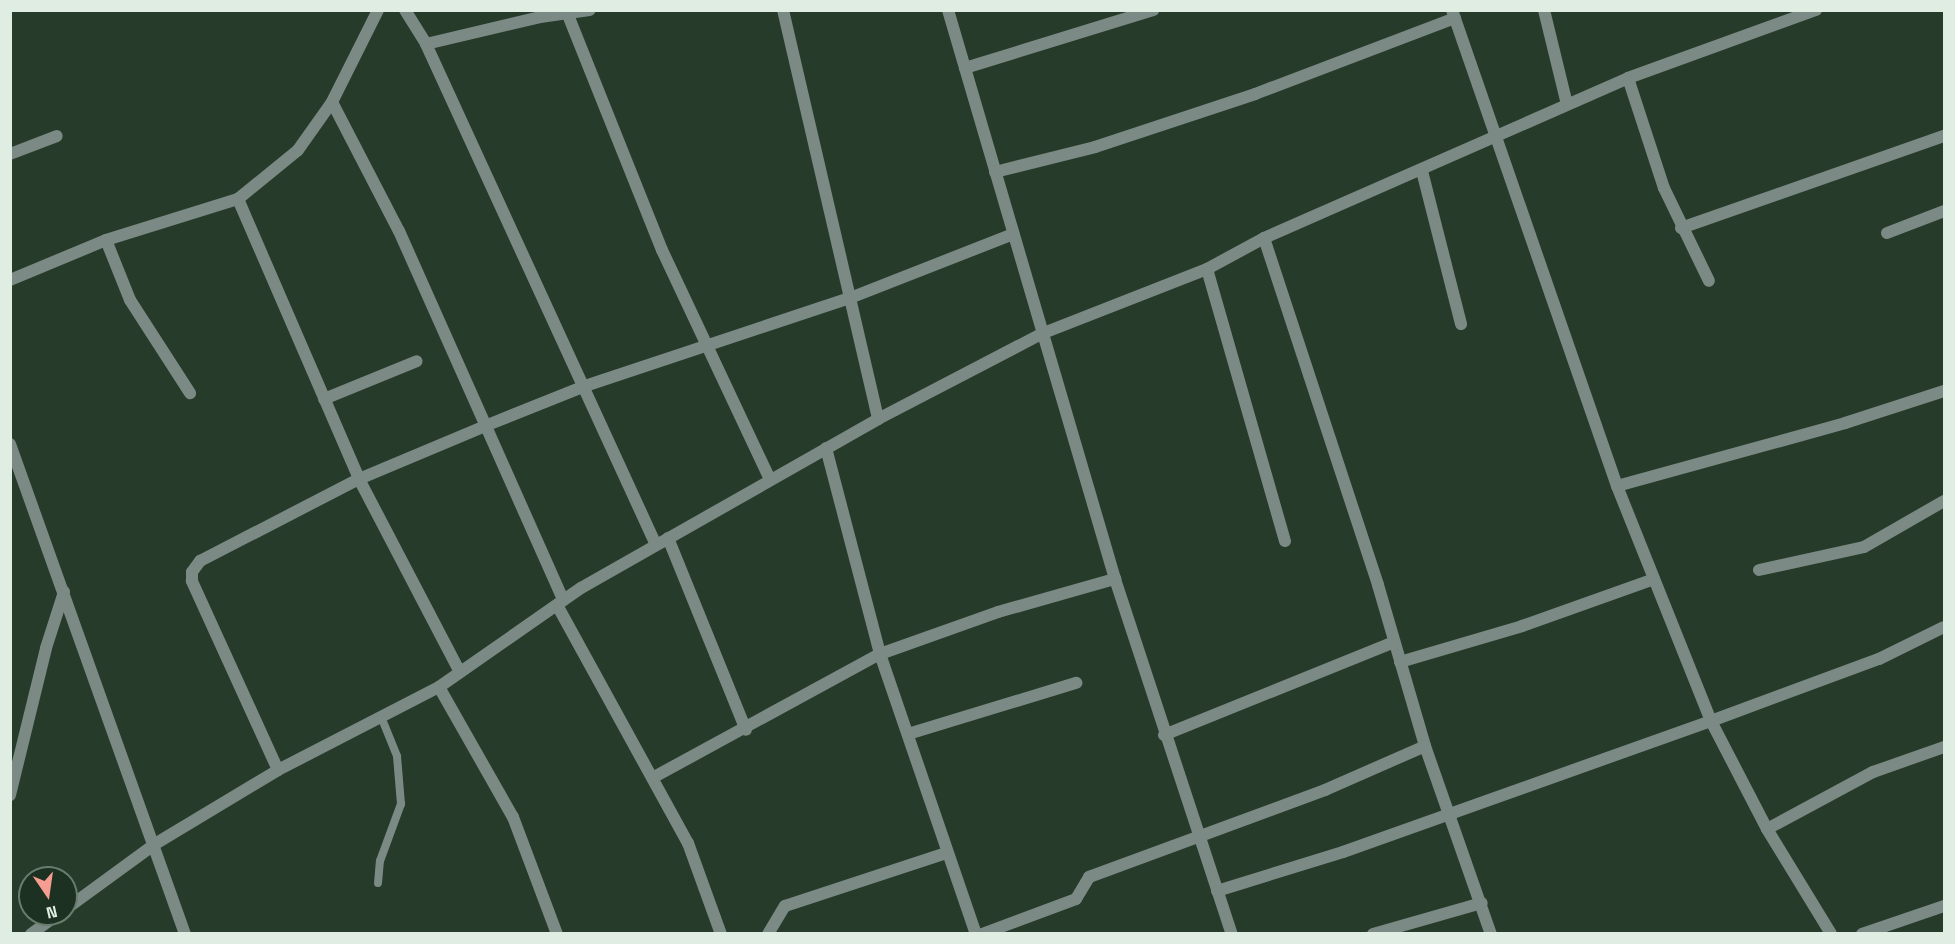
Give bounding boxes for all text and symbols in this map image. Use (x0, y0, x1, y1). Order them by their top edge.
north arrow (18, 866, 78, 926)
text: N (44, 901, 59, 924)

